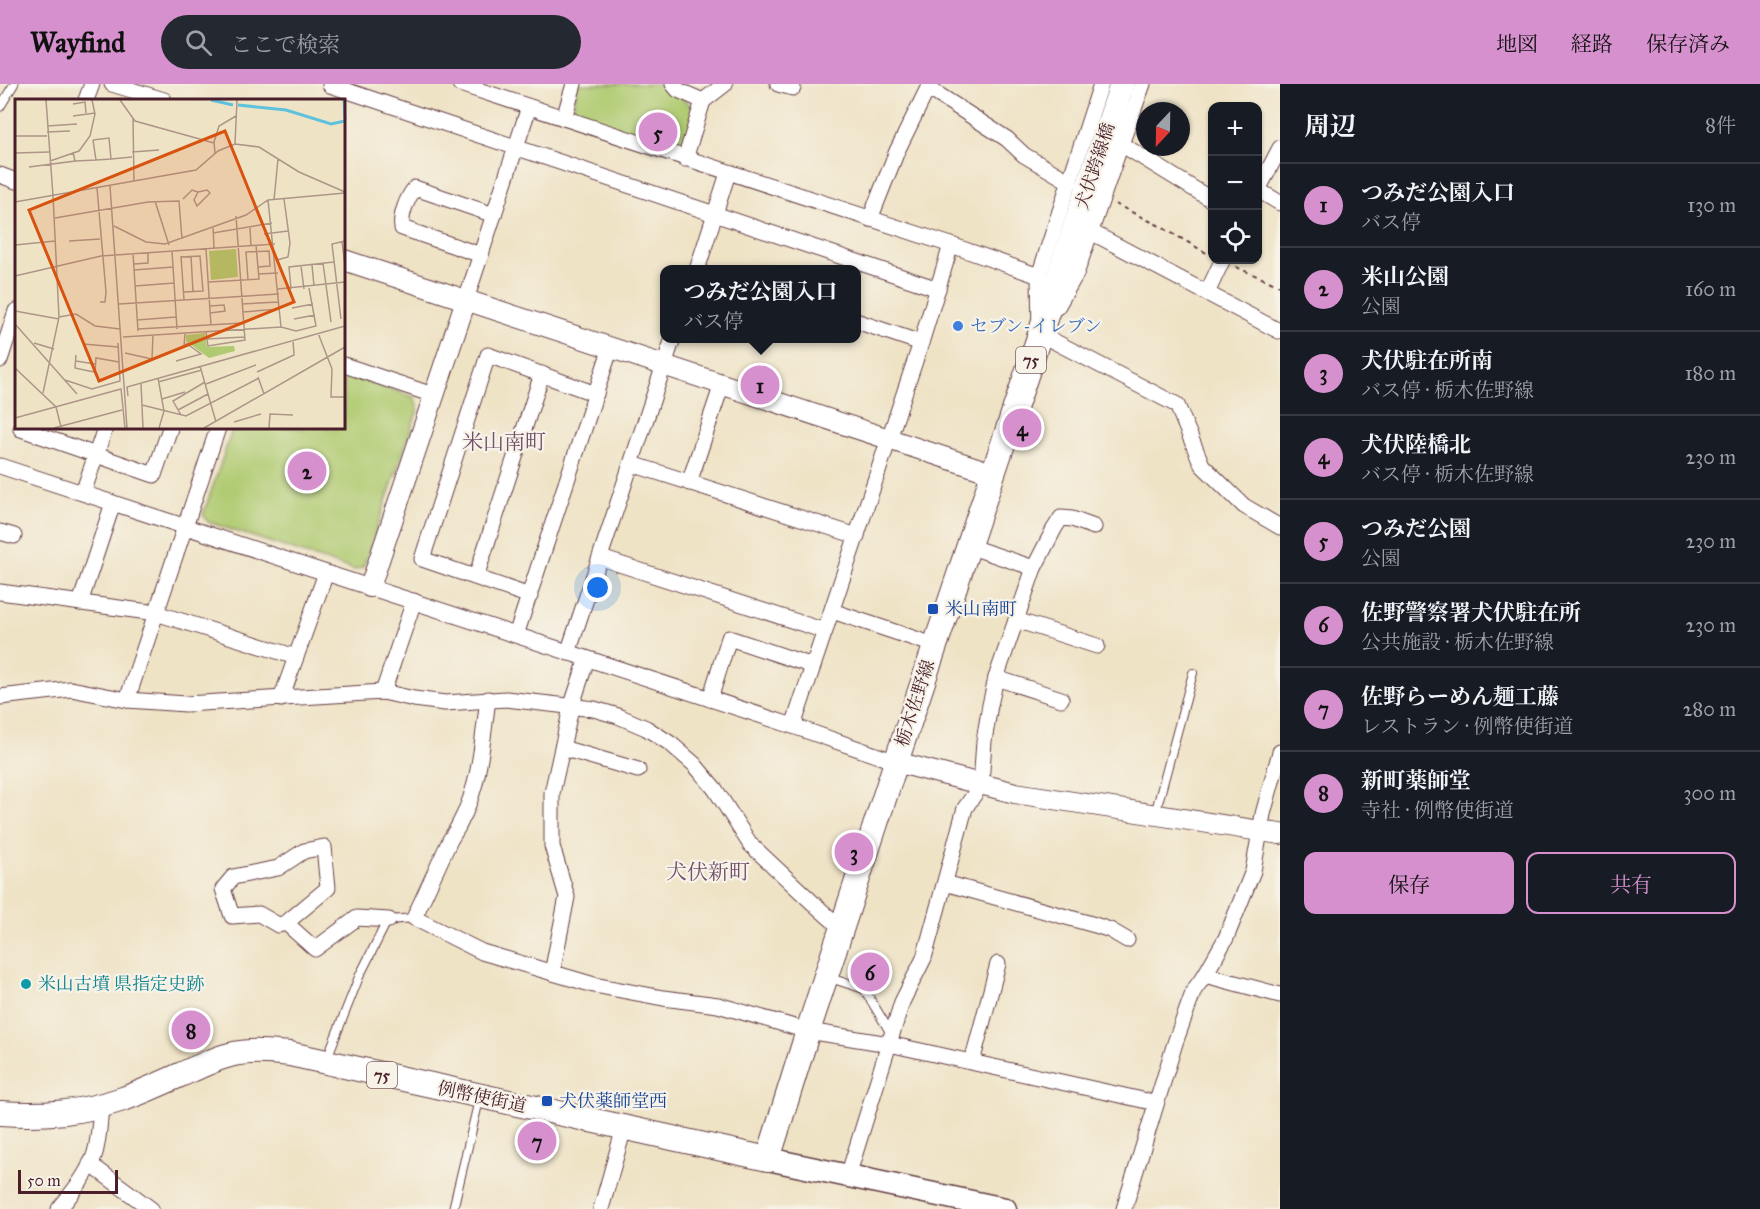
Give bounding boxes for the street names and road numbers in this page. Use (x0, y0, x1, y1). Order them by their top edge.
street label: 犬伏跨線橋 (1071, 120, 1119, 212)
road number: 75 (1016, 347, 1046, 373)
street label: 栃木佐野線 (891, 657, 939, 749)
road number: 75 (367, 1062, 397, 1088)
street label: 例幣使街道 (436, 1077, 528, 1117)

